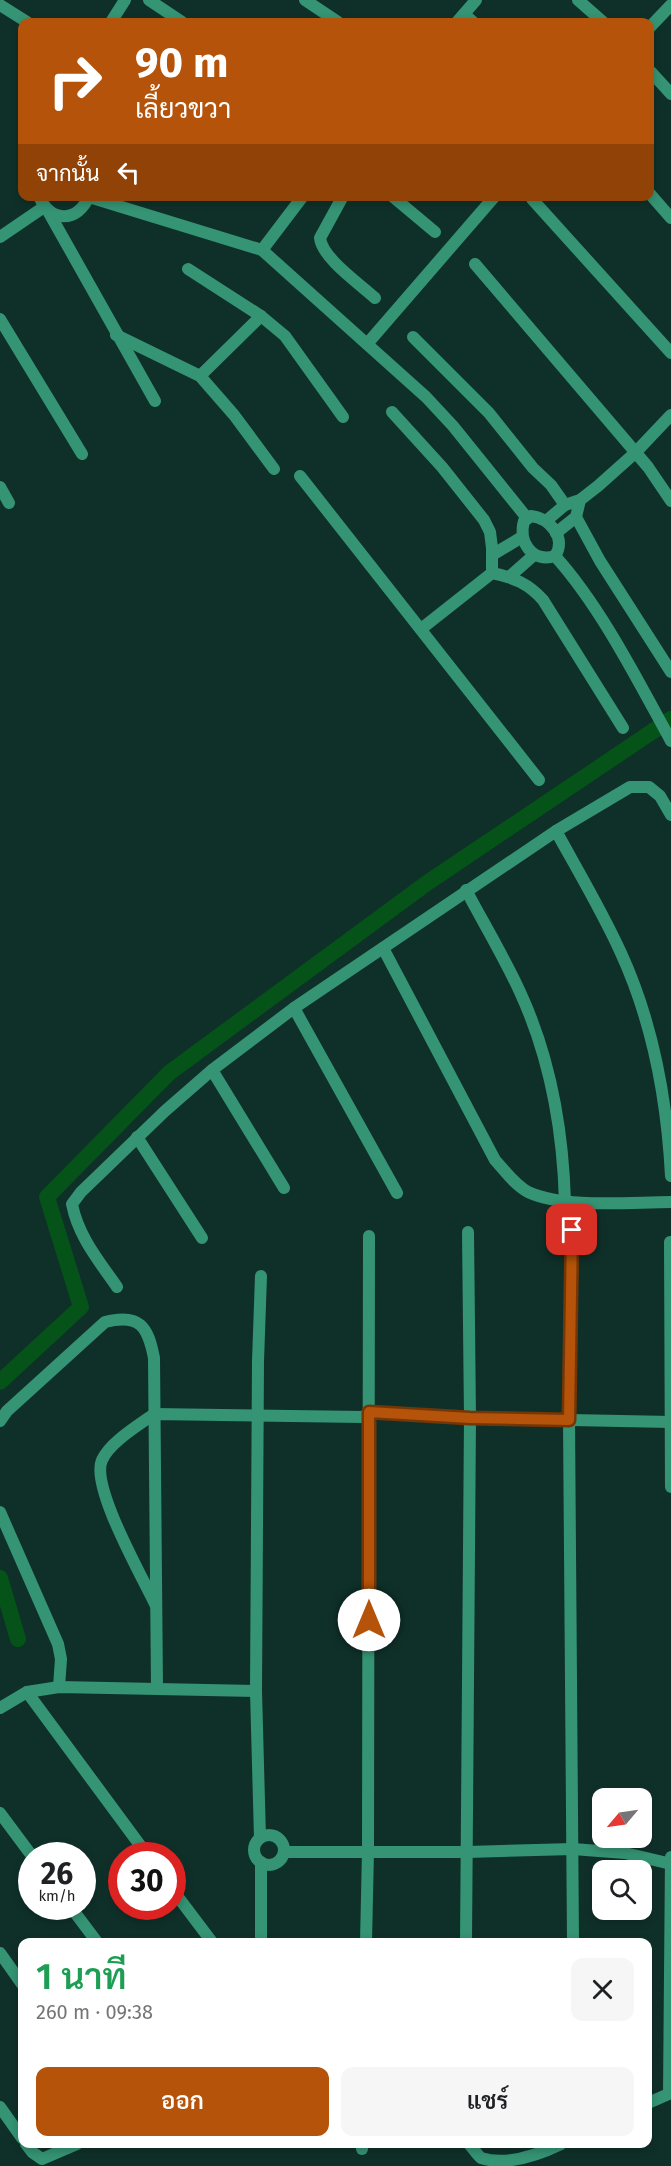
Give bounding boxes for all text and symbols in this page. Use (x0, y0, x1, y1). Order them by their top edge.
text: 90 m (135, 38, 229, 88)
icon: right (36, 42, 114, 120)
text: เลี้ยวขวา (135, 93, 231, 125)
icon: left (112, 156, 145, 189)
text: จากนั้น (36, 160, 100, 187)
pin (546, 1204, 597, 1255)
icon: arrive (555, 1213, 588, 1246)
position arrow (337, 1588, 401, 1652)
north arrow (592, 1788, 652, 1848)
map controls (592, 1788, 652, 1920)
speed limit sign: 30 (108, 1842, 186, 1920)
text: 26 (41, 1856, 73, 1892)
button: search (592, 1860, 652, 1920)
text: km/h (38, 1887, 76, 1905)
text: 1 นาที (36, 1955, 127, 1999)
button: close (571, 1958, 634, 2021)
text: 260 m · 09:38 (36, 2000, 153, 2024)
button: ออก (36, 2067, 329, 2136)
button: แชร์ (341, 2067, 634, 2136)

